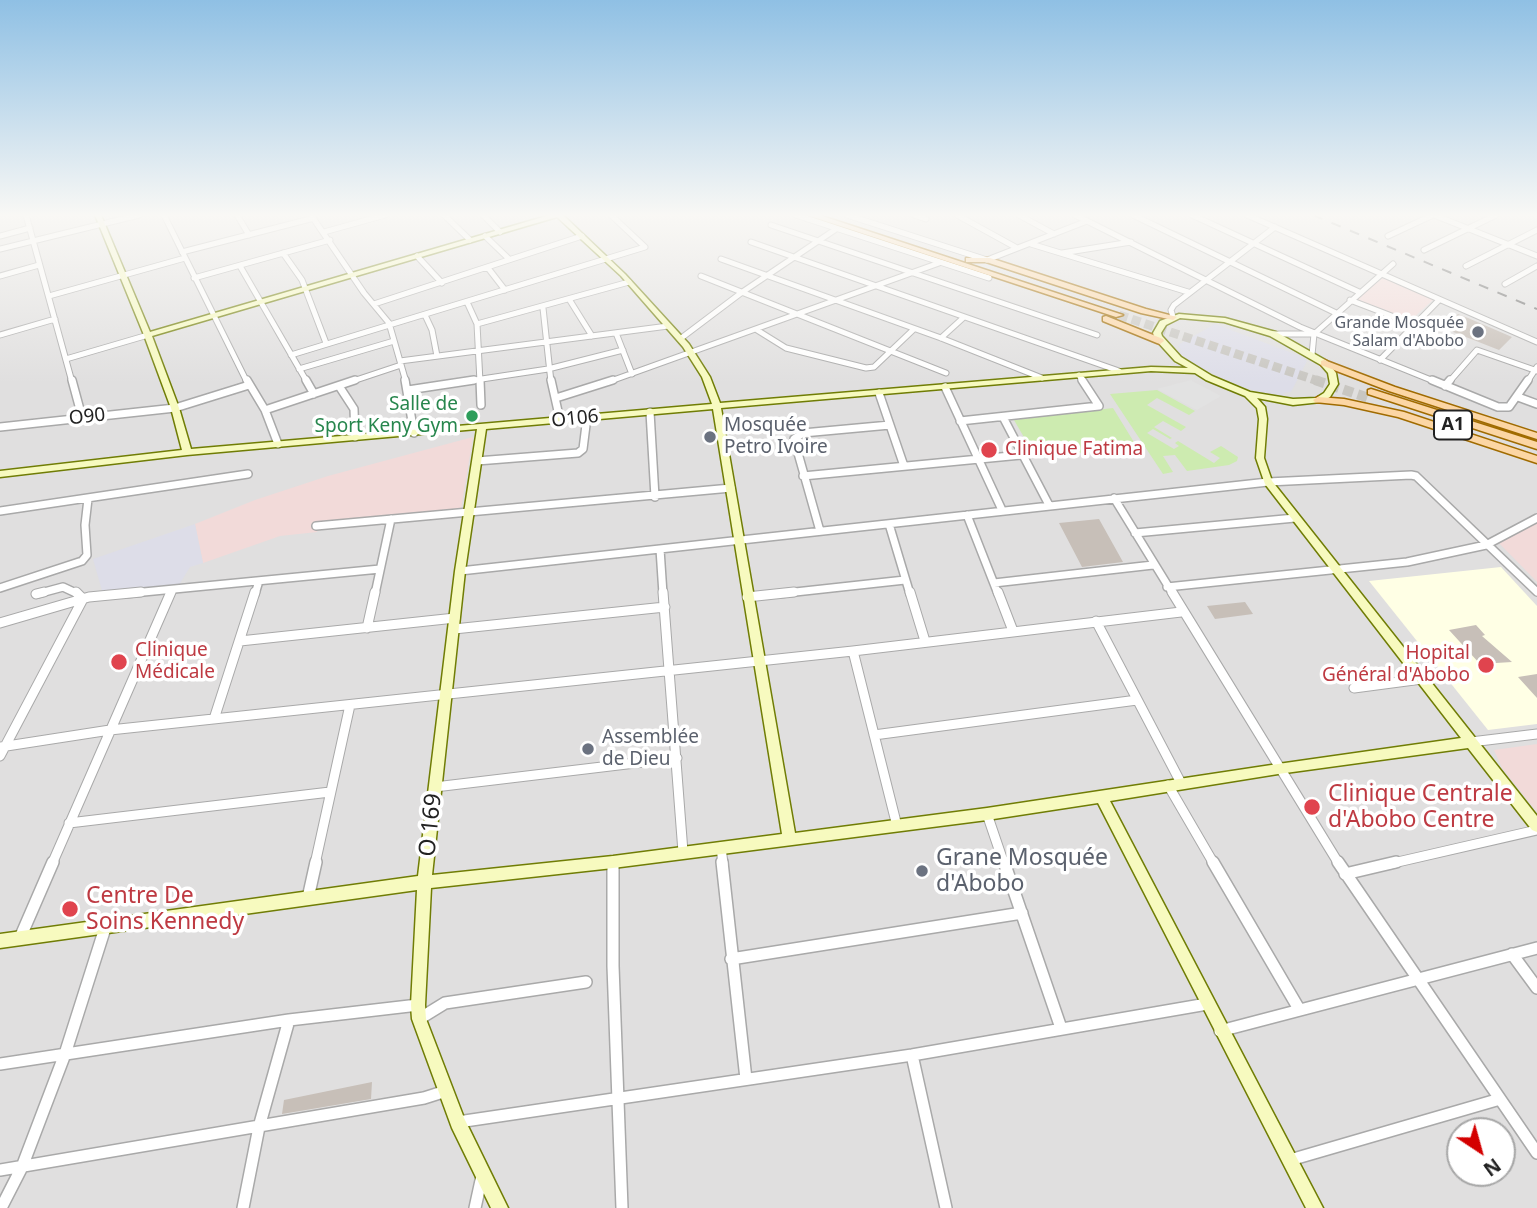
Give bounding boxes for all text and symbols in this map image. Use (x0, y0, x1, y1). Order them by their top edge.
place label: Grande Mosquée Salam d'Abobo (1335, 313, 1464, 351)
marker: Grande Mosquée Salam d'Abobo (1470, 324, 1486, 340)
place label: Salle de Sport Keny Gym (315, 394, 458, 438)
street label: O90 (68, 404, 106, 430)
street label: O106 (550, 405, 600, 433)
marker: Salle de Sport Keny Gym (464, 408, 480, 424)
road number: A1 (1434, 410, 1472, 440)
place label: Mosquée Petro Ivoire (724, 415, 828, 459)
marker: Mosquée Petro Ivoire (702, 429, 718, 445)
place label: Clinique Fatima (1005, 439, 1143, 461)
marker: Clinique Fatima (979, 440, 999, 460)
place label: Clinique Médicale (135, 640, 215, 684)
place label: Hopital Général d'Abobo (1322, 643, 1470, 687)
marker: Clinique Médicale (109, 652, 129, 672)
marker: Hopital Général d'Abobo (1476, 655, 1496, 675)
place label: Assemblée de Dieu (602, 727, 699, 771)
marker: Assemblée de Dieu (580, 741, 596, 757)
place label: Clinique Centrale d'Abobo Centre (1328, 780, 1513, 834)
street label: O 169 (414, 792, 448, 858)
marker: Clinique Centrale d'Abobo Centre (1302, 797, 1322, 817)
place label: Grane Mosquée d'Abobo (936, 844, 1108, 898)
marker: Grane Mosquée d'Abobo (914, 863, 930, 879)
place label: Centre De Soins Kennedy (86, 882, 244, 936)
marker: Centre De Soins Kennedy (60, 899, 80, 919)
north arrow (1446, 1117, 1516, 1187)
text: N (1478, 1152, 1506, 1182)

